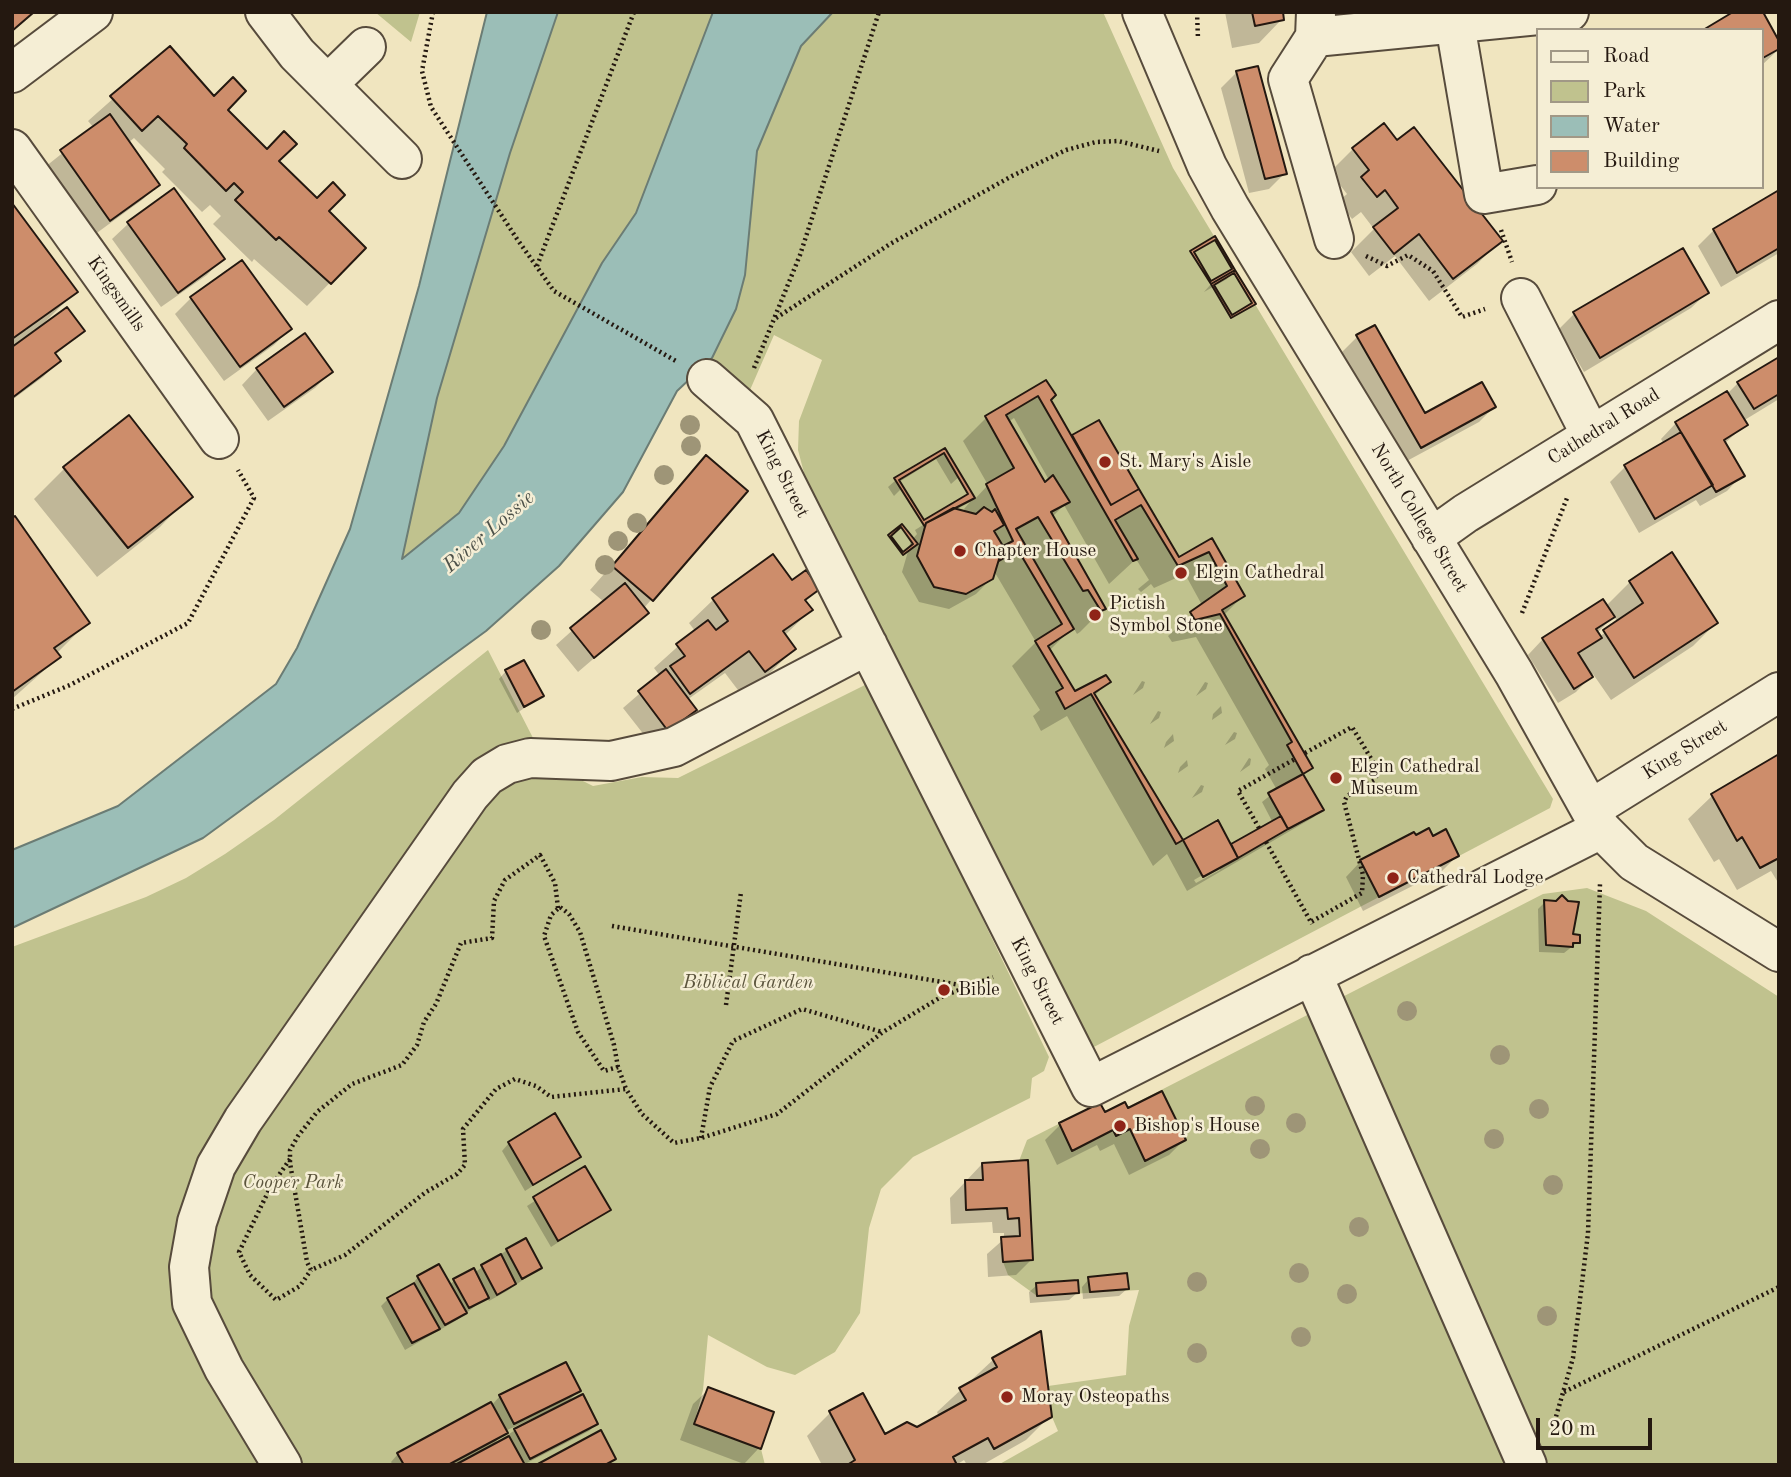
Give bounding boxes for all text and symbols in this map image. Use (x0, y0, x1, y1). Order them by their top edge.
legend (1536, 28, 1763, 189)
text: Road (1603, 46, 1650, 67)
text: Park (1603, 81, 1646, 102)
text: Water (1603, 116, 1660, 137)
text: Building (1603, 151, 1679, 172)
street label: Kingsmills (82, 252, 150, 336)
street label: Cathedral Road (1544, 383, 1664, 471)
street label: King Street (750, 426, 814, 522)
street label: North College Street (1365, 439, 1473, 597)
place label: St. Mary's Aisle (1119, 451, 1251, 473)
marker: St. Mary's Aisle (1097, 454, 1113, 470)
water label: River Lossie (438, 485, 540, 579)
place label: Chapter House (974, 540, 1096, 562)
marker: Chapter House (952, 543, 968, 559)
place label: Elgin Cathedral (1195, 562, 1324, 584)
marker: Elgin Cathedral (1173, 565, 1189, 581)
place label: Pictish Symbol Stone (1109, 593, 1222, 637)
marker: Pictish Symbol Stone (1087, 607, 1103, 623)
street label: King Street (1638, 715, 1732, 785)
place label: Elgin Cathedral Museum (1350, 756, 1479, 800)
marker: Elgin Cathedral Museum (1328, 770, 1344, 786)
place label: Cathedral Lodge (1407, 867, 1543, 889)
marker: Cathedral Lodge (1385, 870, 1401, 886)
street label: King Street (1005, 933, 1069, 1029)
park label: Biblical Garden (683, 972, 813, 994)
place label: Bible (958, 979, 1000, 1001)
marker: Bible (936, 982, 952, 998)
place label: Bishop's House (1134, 1115, 1260, 1137)
marker: Bishop's House (1112, 1118, 1128, 1134)
park label: Cooper Park (242, 1172, 344, 1194)
place label: Moray Osteopaths (1021, 1386, 1169, 1408)
marker: Moray Osteopaths (999, 1389, 1015, 1405)
scale bar (1539, 1404, 1654, 1448)
text: 20 m (1549, 1419, 1596, 1440)

